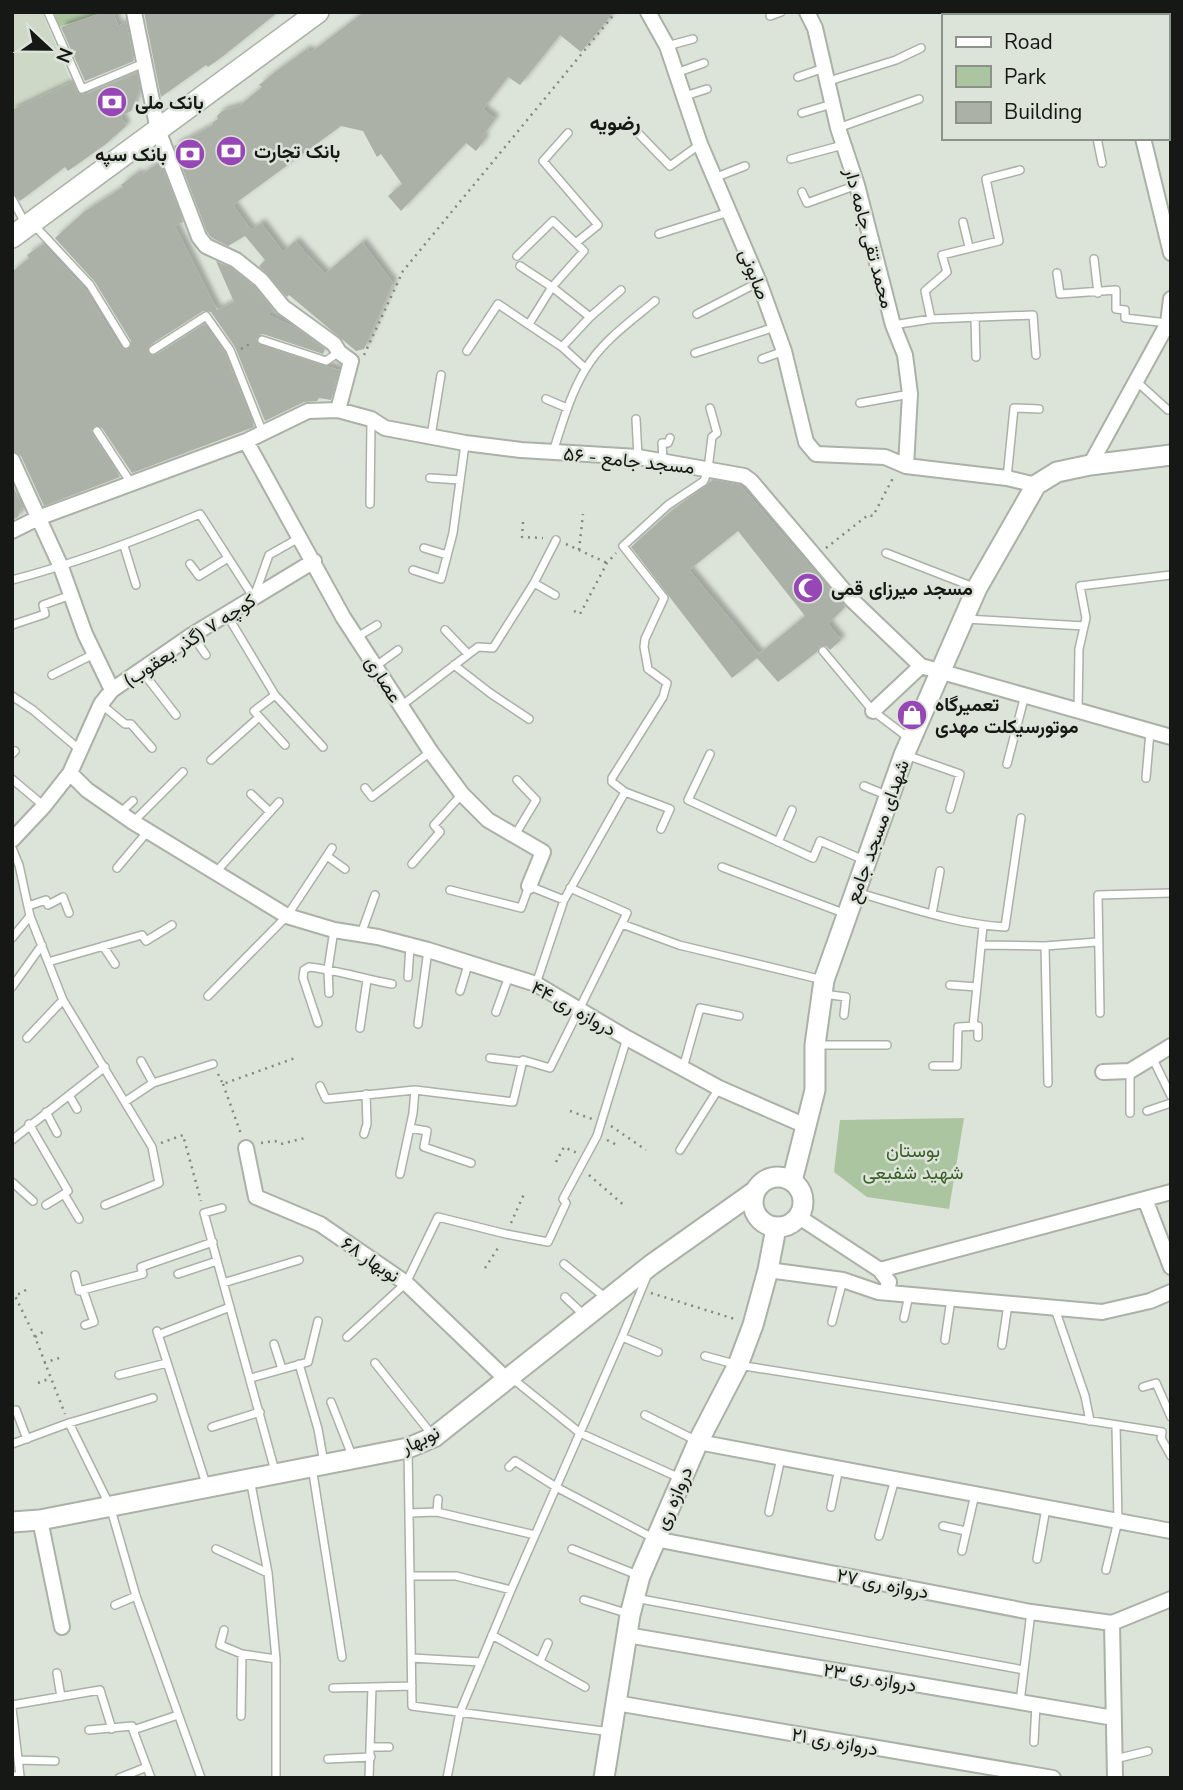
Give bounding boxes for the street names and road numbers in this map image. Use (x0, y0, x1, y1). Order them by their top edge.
street label: محمد تقی جامه دار (838, 164, 900, 311)
street label: صابونی (732, 245, 776, 304)
street label: ۵۶ - مسجد جامع (562, 441, 696, 481)
street label: کوچه ۷ (گذر یعقوب) (118, 588, 261, 694)
street label: عصاری (359, 651, 408, 708)
street label: شهدای مسجد جامع (840, 756, 916, 907)
street label: دروازه ری ۴۴ (526, 975, 621, 1043)
street label: نوبهار ۶۸ (336, 1231, 405, 1289)
street label: نوبهار (396, 1420, 444, 1461)
street label: دروازه ری (648, 1463, 699, 1534)
street label: دروازه ری ۲۷ (835, 1562, 931, 1606)
street label: دروازه ری ۲۳ (821, 1657, 918, 1699)
street label: دروازه ری ۲۱ (790, 1722, 880, 1762)

